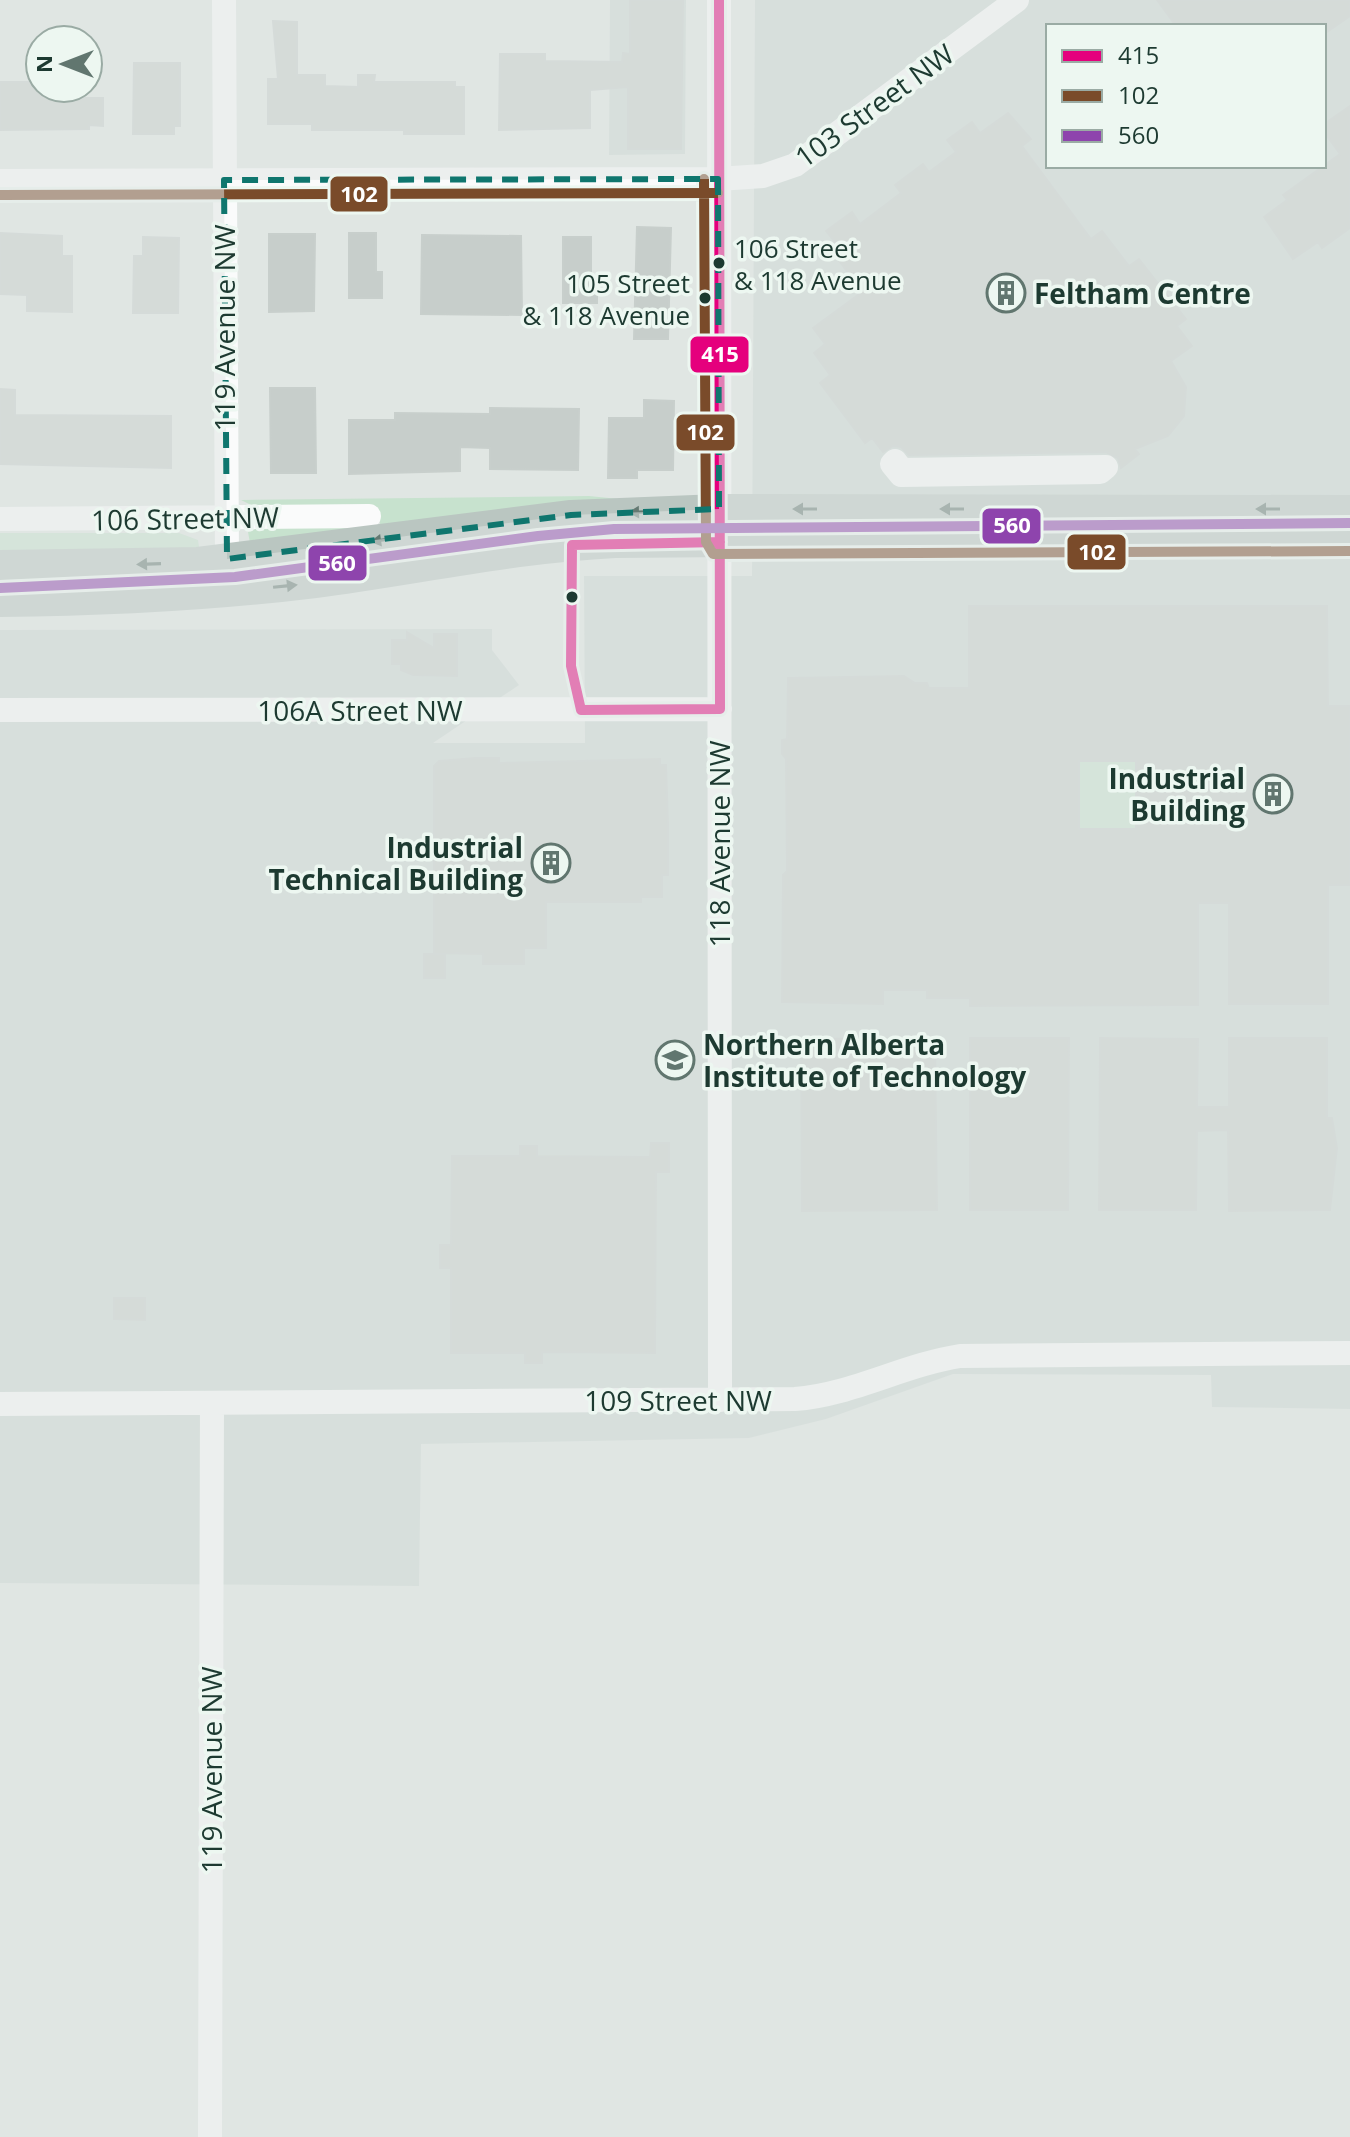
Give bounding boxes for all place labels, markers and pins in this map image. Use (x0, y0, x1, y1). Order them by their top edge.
place label: 106 Street & 118 Avenue (734, 230, 902, 298)
marker: 106 Street & 118 Avenue (711, 255, 727, 271)
place label: 105 Street & 118 Avenue (522, 265, 690, 333)
building icon: Feltham Centre (985, 272, 1027, 314)
place label: Feltham Centre (1034, 274, 1251, 312)
marker: 105 Street & 118 Avenue (697, 290, 713, 306)
unlabelled marker (564, 589, 580, 605)
place label: Industrial Building (1108, 759, 1245, 829)
building icon: Industrial Building (1252, 773, 1294, 815)
place label: Industrial Technical Building (269, 828, 523, 898)
building icon: Industrial Technical Building (530, 842, 572, 884)
place label: Northern Alberta Institute of Technology (703, 1025, 1026, 1095)
school or university icon: Northern Alberta Institute of Technology (654, 1039, 696, 1081)

